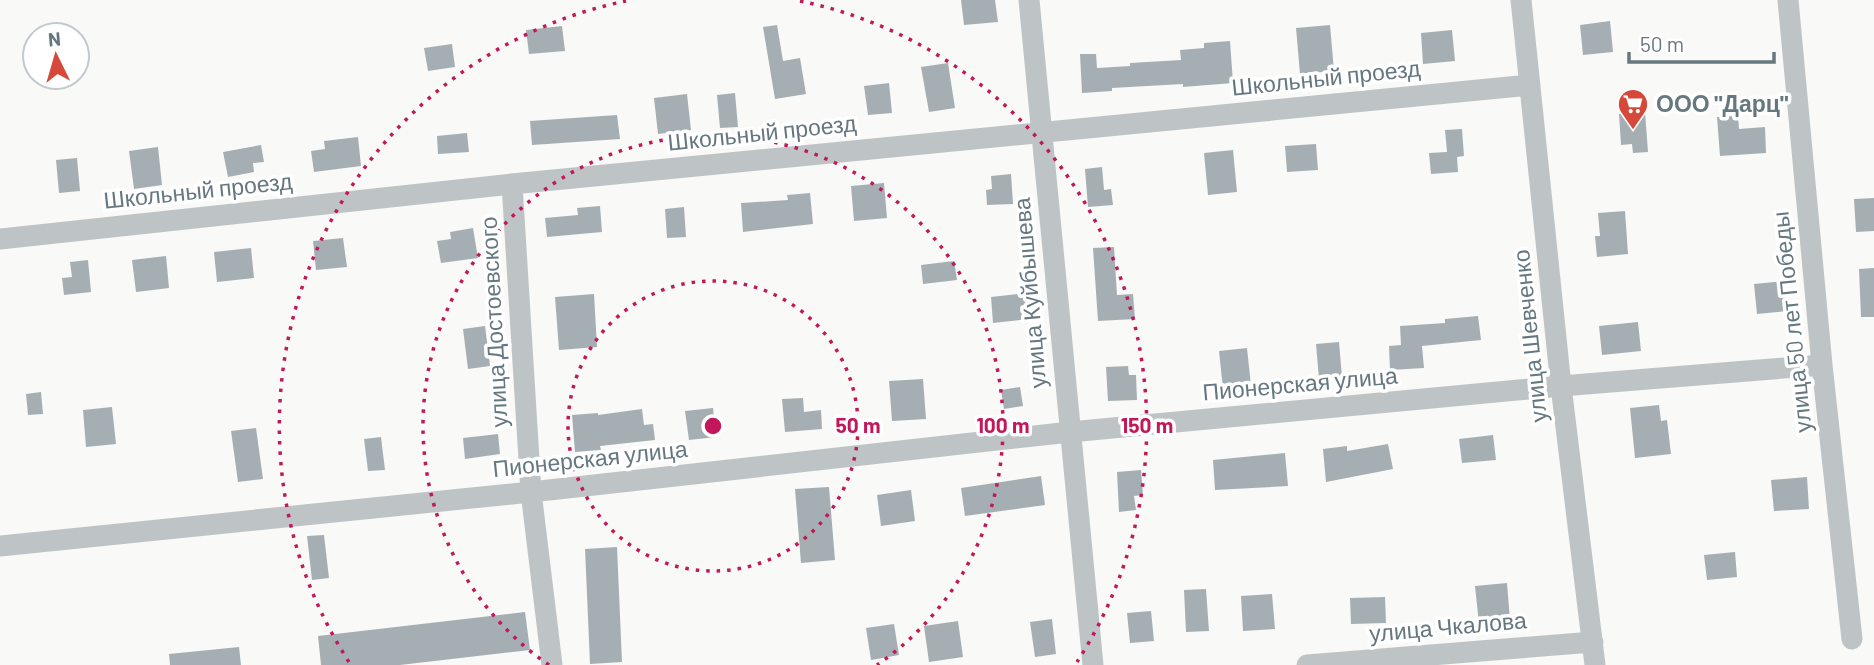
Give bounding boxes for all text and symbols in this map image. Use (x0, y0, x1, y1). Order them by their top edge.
north arrow (21, 21, 91, 91)
scale bar (1629, 21, 1774, 65)
text: N (47, 27, 62, 51)
text: 50 m (1640, 31, 1684, 56)
street label: Школьный проезд (1230, 53, 1422, 101)
supermarket icon: ООО "Дарц" (1616, 87, 1650, 131)
place label: ООО "Дарц" (1656, 89, 1788, 117)
street label: Школьный проезд (666, 108, 858, 156)
street label: Школьный проезд (102, 166, 294, 214)
street label: улица Куйбышева (1007, 196, 1051, 390)
street label: улица 50 лет Победы (1765, 210, 1817, 434)
street label: улица Достоевского (473, 216, 513, 428)
street label: улица Шевченко (1506, 248, 1552, 424)
street label: Пионерская улица (1201, 361, 1399, 405)
text: 50 m (835, 412, 881, 437)
text: 100 m (976, 412, 1030, 437)
text: 150 m (1121, 412, 1173, 437)
centre of rings (701, 414, 725, 438)
street label: Пионерская улица (491, 434, 689, 482)
street label: улица Чкалова (1368, 605, 1528, 647)

